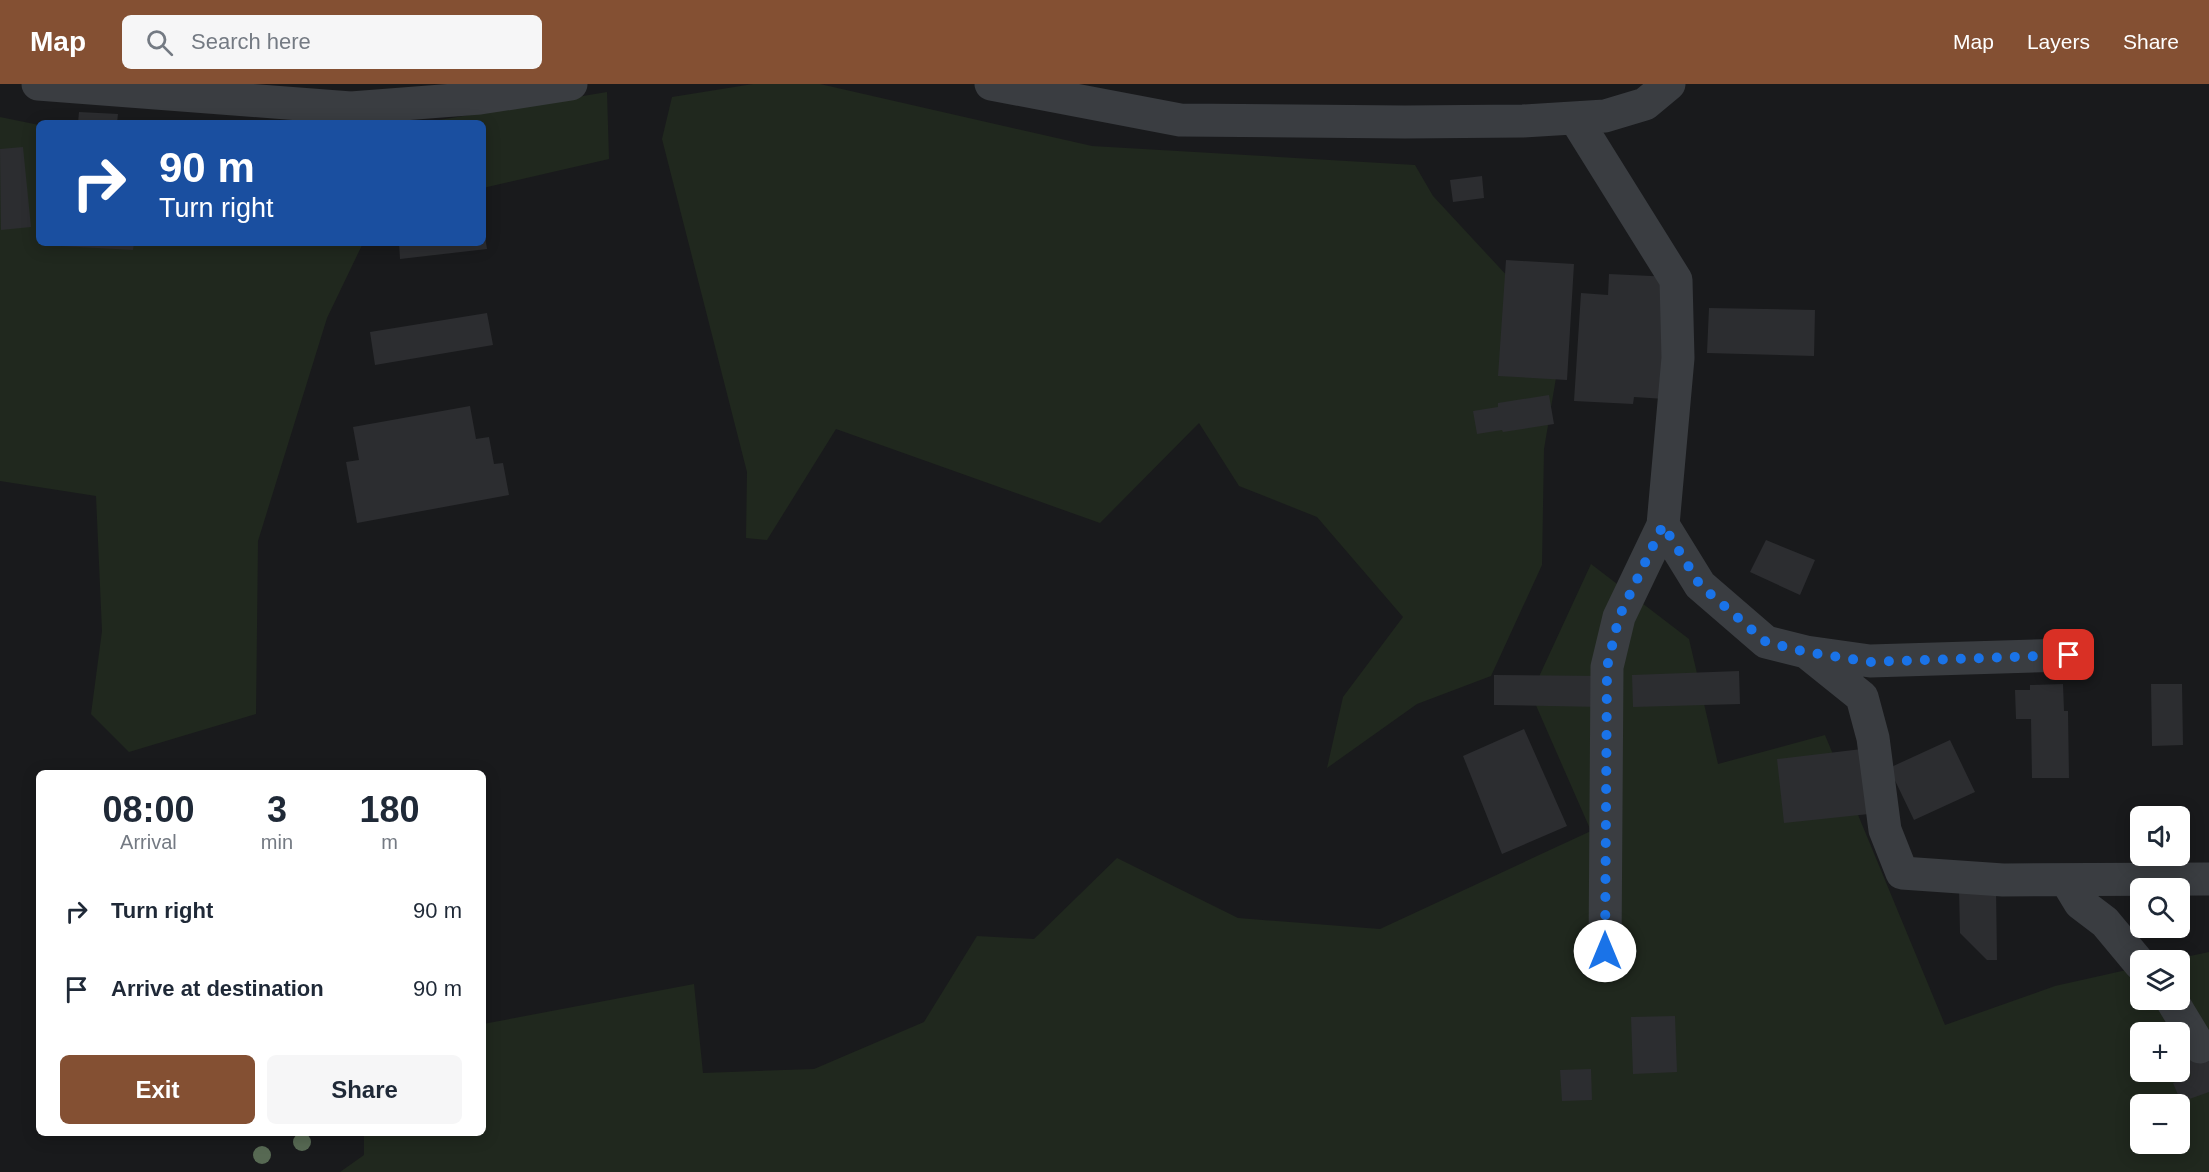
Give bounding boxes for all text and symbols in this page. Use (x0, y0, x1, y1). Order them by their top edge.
search box (122, 15, 542, 69)
text: Map (30, 26, 86, 57)
icon: search (143, 26, 176, 59)
text: Search here (191, 29, 311, 54)
text: Map (1953, 30, 1994, 53)
text: Layers (2027, 30, 2090, 53)
text: Share (2123, 30, 2179, 53)
icon: right (60, 144, 138, 222)
text: 90 m (159, 144, 255, 191)
text: Turn right (159, 193, 274, 223)
pin (2043, 629, 2094, 680)
icon: arrive (2052, 638, 2085, 671)
text: 08:00 (102, 789, 194, 830)
text: 3 (267, 789, 287, 830)
text: 180 (359, 789, 420, 830)
map controls (2130, 806, 2190, 1154)
button: sound (2130, 806, 2190, 866)
text: Arrival (120, 831, 177, 853)
text: min (261, 831, 293, 853)
text: m (381, 831, 398, 853)
button: search (2130, 878, 2190, 938)
icon: right (60, 895, 93, 928)
text: Turn right (111, 898, 213, 923)
text: 90 m (413, 898, 462, 923)
position arrow (1573, 919, 1637, 983)
button: layers (2130, 950, 2190, 1010)
icon: arrive (60, 973, 93, 1006)
text: Arrive at destination (111, 976, 324, 1001)
text: 90 m (413, 976, 462, 1001)
button: + (2130, 1022, 2190, 1082)
button: Exit (60, 1055, 255, 1124)
button: Share (267, 1055, 462, 1124)
button: − (2130, 1094, 2190, 1154)

